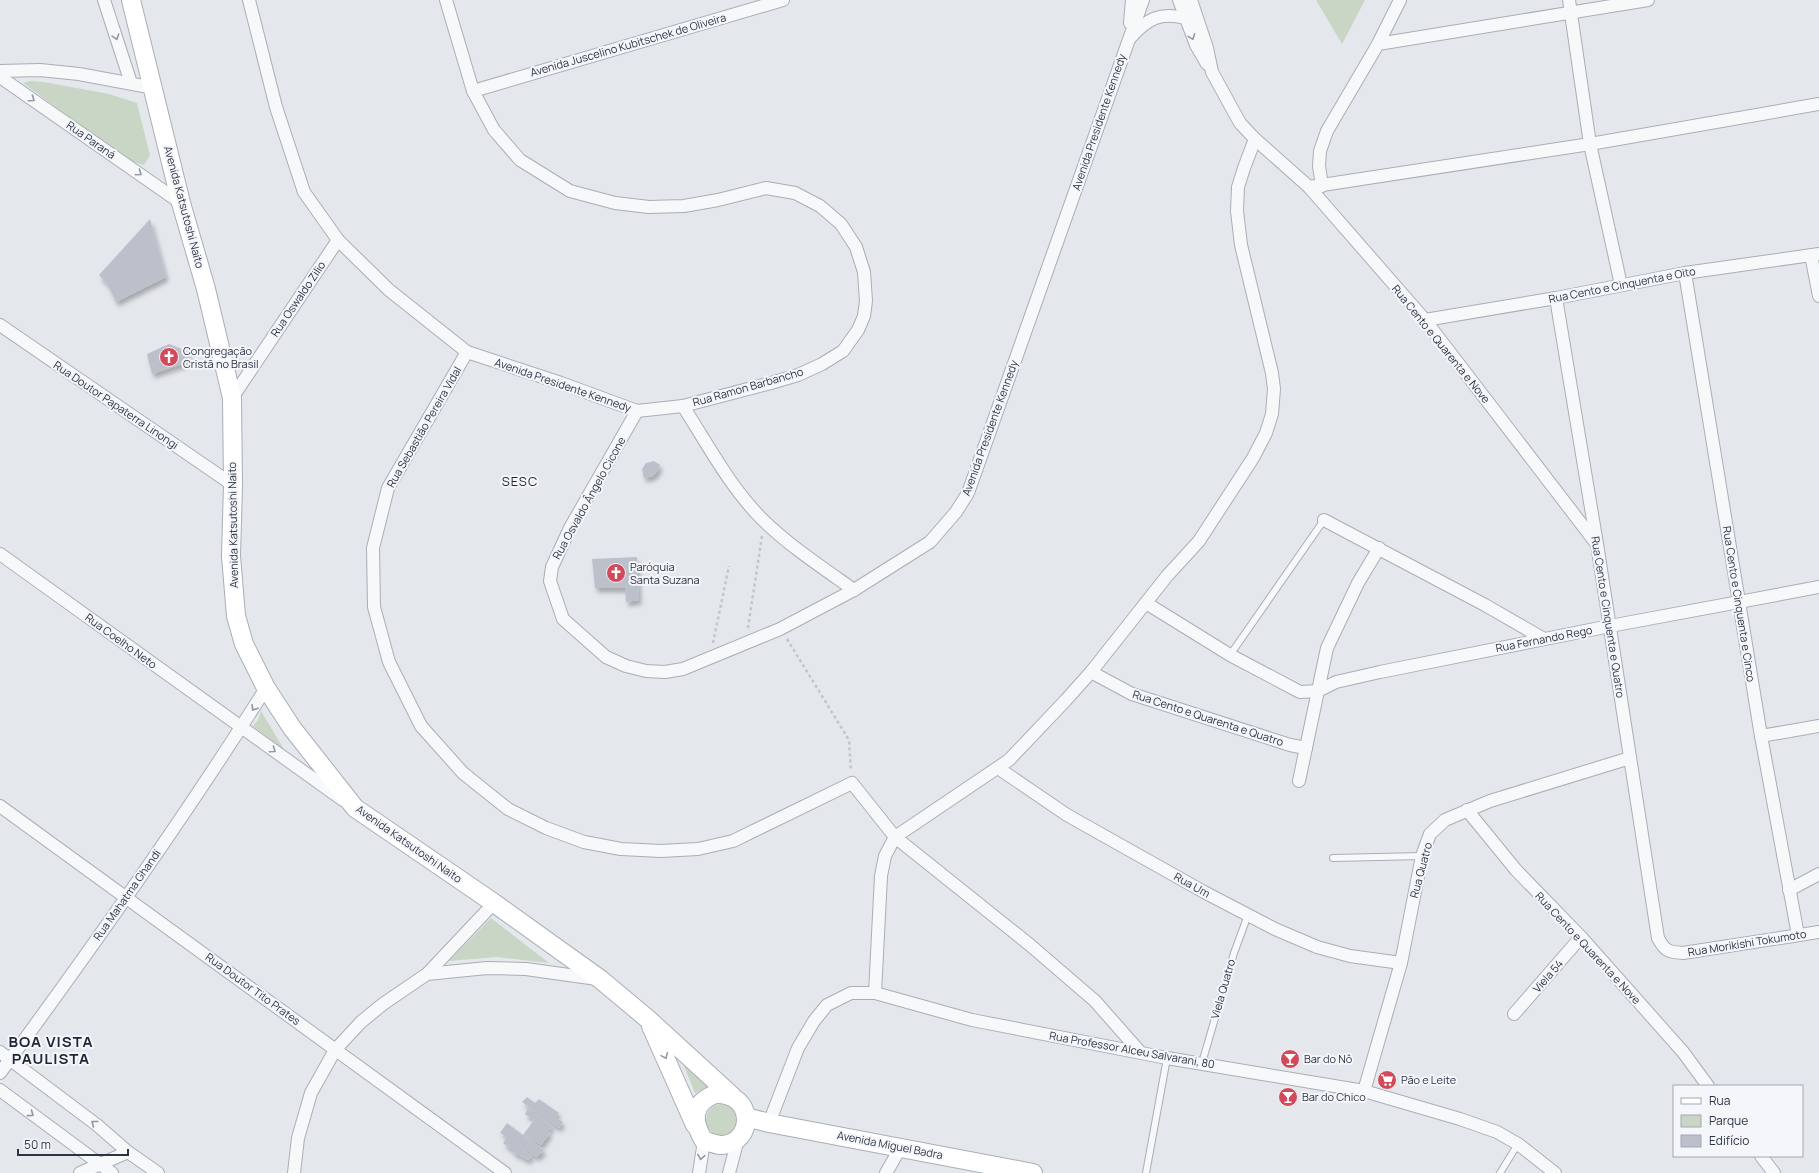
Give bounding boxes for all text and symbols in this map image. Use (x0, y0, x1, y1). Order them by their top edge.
street label: Avenida Juscelino Kubitschek de Oliveira (528, 9, 728, 80)
one-way arrow (1188, 33, 1196, 40)
one-way arrow (111, 34, 120, 41)
street label: Avenida Presidente Kennedy (1068, 51, 1129, 192)
one-way arrow (28, 94, 35, 102)
street label: Rua Paraná (64, 117, 119, 162)
street label: Avenida Katsutoshi Naito (161, 144, 208, 270)
one-way arrow (134, 168, 141, 175)
street label: Rua Oswaldo Zilio (267, 258, 329, 340)
street label: Rua Cento e Cinquenta e Oito (1547, 263, 1697, 306)
street label: Rua Cento e Quarenta e Nove (1389, 281, 1494, 406)
place label: Congregação Cristã no Brasil (183, 343, 259, 371)
church icon: Congregação Cristã no Brasil (158, 346, 180, 368)
street label: Avenida Presidente Kennedy (493, 354, 634, 415)
street label: Rua Doutor Papaterra Linongi (51, 357, 182, 452)
street label: Avenida Presidente Kennedy (958, 358, 1021, 498)
street label: Rua Ramon Barbancho (691, 363, 805, 410)
street label: Rua Sebastião Pereira Vidal (383, 364, 464, 490)
street label: Rua Osvaldo Ângelo Cicone (549, 433, 629, 562)
street label: Avenida Katsutoshi Naito (224, 461, 241, 588)
district label: SESC (502, 472, 538, 490)
street label: Rua Cento e Cinquenta e Cinco (1720, 525, 1759, 683)
street label: Rua Cento e Cinquenta e Quatro (1588, 535, 1629, 699)
place label: Paróquia Santa Suzana (630, 559, 700, 587)
church icon: Paróquia Santa Suzana (605, 562, 627, 584)
street label: Rua Coelho Neto (82, 610, 160, 672)
street label: Rua Fernando Rego (1494, 622, 1594, 655)
street label: Rua Cento e Quarenta e Quatro (1131, 686, 1286, 749)
one-way arrow (251, 704, 258, 711)
one-way arrow (269, 745, 276, 753)
street label: Avenida Katsutoshi Naito (353, 801, 466, 886)
street label: Rua Quatro (1406, 840, 1435, 899)
street label: Rua Mahatma Ghandi (90, 846, 164, 943)
street label: Rua Um (1172, 869, 1213, 901)
street label: Rua Cento e Quarenta e Nove (1532, 888, 1645, 1007)
street label: Rua Morikishi Tokumoto (1687, 926, 1808, 959)
street label: Rua Doutor Tito Prates (203, 949, 304, 1028)
street label: Viela 54 (1529, 956, 1566, 995)
street label: Viela Quatro (1207, 957, 1238, 1021)
street label: Rua Professor Alceu Salvarani, 80 (1048, 1028, 1216, 1071)
district label: BOA VISTA PAULISTA (9, 1031, 94, 1069)
bar icon: Bar do Nô (1279, 1048, 1301, 1070)
place label: Bar do Nô (1304, 1051, 1353, 1066)
one-way arrow (660, 1052, 668, 1059)
supermarket icon: Pão e Leite (1376, 1069, 1398, 1091)
place label: Pão e Leite (1401, 1072, 1457, 1087)
legend (1673, 1085, 1803, 1157)
bar icon: Bar do Chico (1277, 1086, 1299, 1108)
place label: Bar do Chico (1302, 1089, 1366, 1104)
text: Rua (1709, 1092, 1730, 1109)
one-way arrow (27, 1109, 34, 1116)
text: Parque (1709, 1112, 1748, 1129)
one-way arrow (92, 1121, 99, 1128)
street label: Avenida Miguel Badra (836, 1127, 944, 1162)
scale bar (18, 1131, 128, 1157)
text: Edifício (1709, 1132, 1749, 1149)
text: 50 m (24, 1136, 51, 1153)
one-way arrow (697, 1154, 706, 1160)

